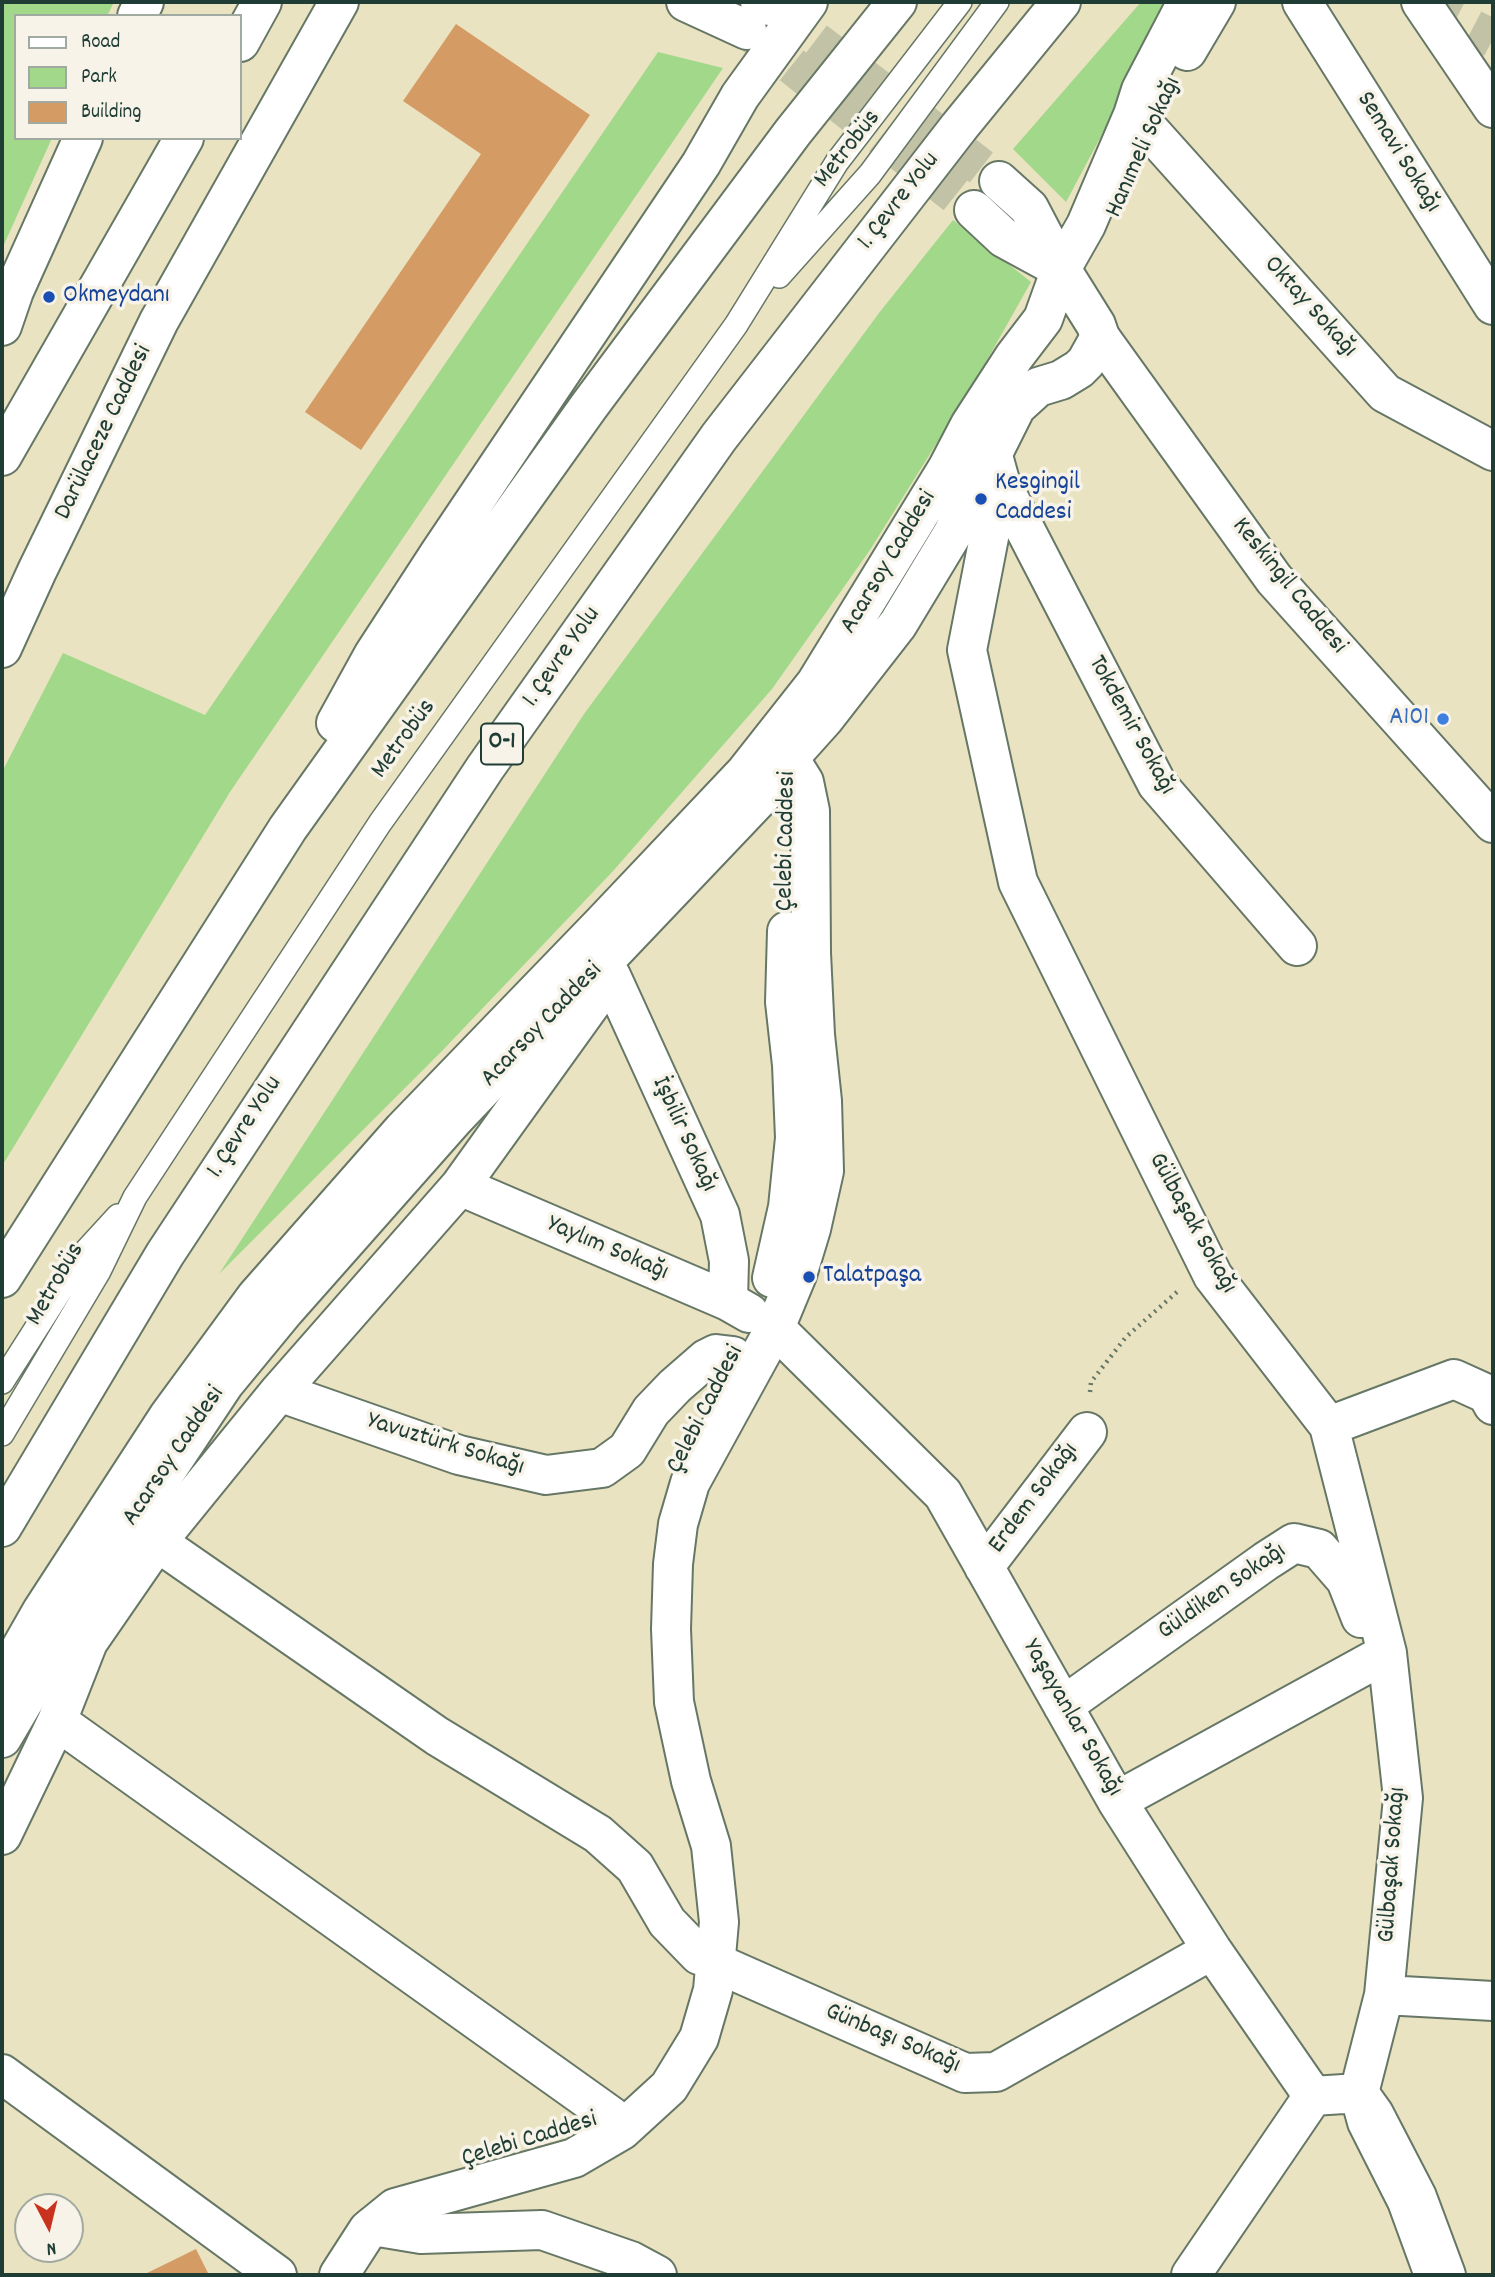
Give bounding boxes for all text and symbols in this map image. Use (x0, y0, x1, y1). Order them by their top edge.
legend (14, 14, 242, 140)
text: Road (81, 28, 120, 58)
text: Park (81, 63, 117, 93)
street label: Hanımeli Sokağı (1100, 73, 1190, 223)
street label: Semavi Sokağı (1348, 87, 1446, 219)
text: Building (81, 98, 141, 128)
street label: Metrobüs (809, 105, 889, 195)
street label: 1. Çevre Yolu (852, 147, 948, 257)
street label: Oktay Sokağı (1255, 251, 1363, 365)
place label: Okmeydanı (63, 281, 170, 313)
marker: Okmeydanı (41, 289, 57, 305)
street label: Darülaceze Caddesi (49, 341, 161, 525)
place label: Kesgingil Caddesi (995, 468, 1080, 530)
street label: Acarsoy Caddesi (835, 486, 945, 640)
marker: Kesgingil Caddesi (973, 491, 989, 507)
street label: Keskingil Caddesi (1223, 512, 1353, 662)
street label: 1. Çevre Yolu (517, 602, 609, 714)
street label: Tokdemir Sokağı (1079, 651, 1181, 801)
street label: Metrobüs (366, 694, 444, 786)
place label: A101 (1389, 703, 1429, 735)
marker: A101 (1435, 711, 1451, 727)
road number: O-1 (481, 724, 523, 764)
street label: Çelebi Caddesi (771, 771, 805, 911)
street label: Acarsoy Caddesi (475, 957, 611, 1095)
street label: 1. Çevre Yolu (201, 1071, 291, 1185)
street label: İşbilir Sokağı (643, 1073, 723, 1197)
street label: Gülbaşak Sokağı (1140, 1148, 1242, 1300)
street label: Yaylım Sokağı (541, 1210, 673, 1290)
street label: Metrobüs (21, 1238, 93, 1332)
place label: Talatpaşa (823, 1261, 921, 1293)
marker: Talatpaşa (801, 1269, 817, 1285)
street label: Çelebi Caddesi (661, 1341, 753, 1479)
street label: Acarsoy Caddesi (117, 1381, 233, 1533)
street label: Yavuztürk Sokağı (363, 1407, 527, 1485)
street label: Erdem Sokağı (983, 1437, 1087, 1561)
street label: Güldiken Sokağı (1153, 1537, 1293, 1649)
street label: Yaşayanlar Sokağı (1014, 1635, 1128, 1803)
street label: Gülbaşak Sokağı (1373, 1786, 1415, 1944)
street label: Günbaşı Sokağı (820, 1998, 964, 2082)
street label: Çelebi Caddesi (459, 2106, 601, 2176)
north arrow (14, 2193, 84, 2263)
text: N (45, 2233, 58, 2261)

